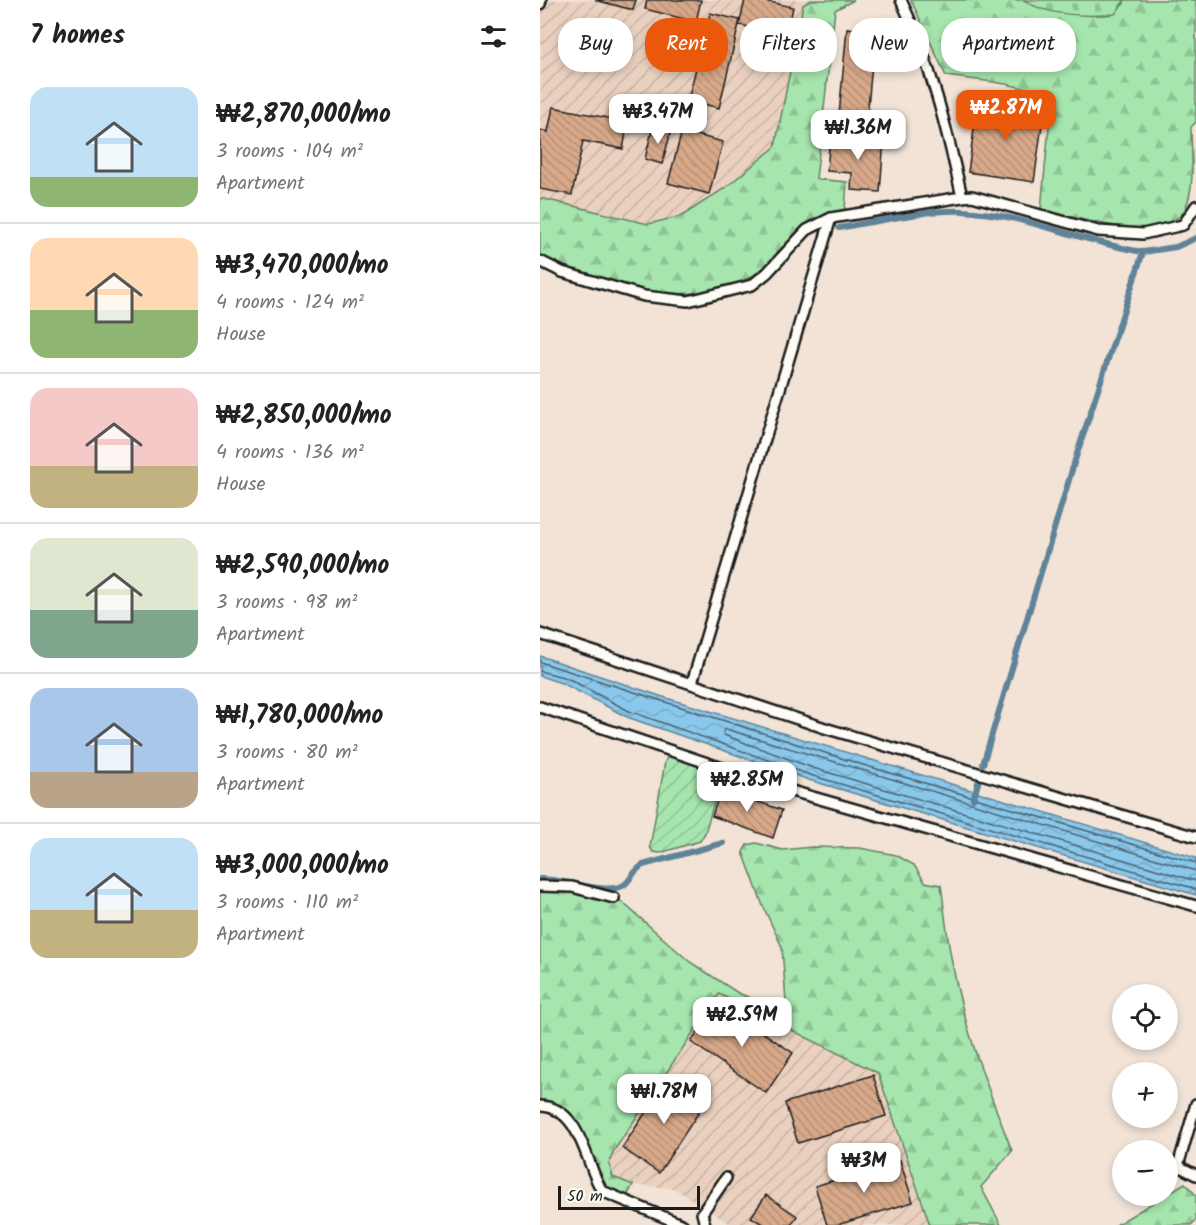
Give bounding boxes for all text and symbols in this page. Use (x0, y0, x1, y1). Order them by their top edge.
text: 7 homes (30, 15, 125, 57)
chip: Buy (558, 18, 633, 72)
chip: Rent (645, 18, 728, 72)
chip: Filters (740, 18, 837, 72)
chip: New (849, 18, 929, 72)
chip: Apartment (941, 18, 1076, 72)
icon: filters (477, 20, 510, 53)
pin: ₩2.87M (957, 90, 1055, 141)
text: ₩2.87M (970, 93, 1042, 125)
text: ₩2,870,000/mo (216, 94, 391, 136)
pin: ₩3.47M (609, 94, 707, 145)
text: ₩3.47M (623, 97, 693, 129)
pin: ₩1.36M (809, 110, 907, 161)
icon: home (78, 111, 150, 183)
text: ₩1.36M (825, 113, 891, 145)
text: 3 rooms · 104 m² (216, 136, 363, 168)
text: Apartment (216, 168, 305, 200)
text: ₩3,470,000/mo (216, 245, 389, 287)
icon: home (78, 262, 150, 334)
text: 4 rooms · 124 m² (216, 287, 364, 319)
text: House (216, 319, 266, 351)
text: ₩2,850,000/mo (216, 395, 392, 437)
icon: home (78, 412, 150, 484)
text: 4 rooms · 136 m² (216, 437, 364, 469)
text: House (216, 469, 266, 501)
text: ₩2,590,000/mo (216, 545, 389, 587)
icon: home (78, 562, 150, 634)
text: 3 rooms · 98 m² (216, 587, 357, 619)
text: Apartment (216, 619, 305, 651)
text: ₩1,780,000/mo (216, 695, 383, 737)
icon: home (78, 712, 150, 784)
text: 3 rooms · 80 m² (216, 737, 358, 769)
pin: ₩2.85M (698, 762, 796, 813)
text: ₩2.85M (711, 765, 783, 797)
text: Apartment (216, 769, 305, 801)
text: ₩3,000,000/mo (216, 845, 389, 887)
icon: home (78, 862, 150, 934)
text: 3 rooms · 110 m² (216, 887, 358, 919)
text: Apartment (216, 919, 305, 951)
map controls (1112, 984, 1178, 1206)
button: locate (1112, 984, 1178, 1050)
pin: ₩2.59M (693, 997, 791, 1048)
text: ₩2.59M (707, 1000, 777, 1032)
button: + (1112, 1062, 1178, 1128)
pin: ₩1.78M (615, 1074, 713, 1125)
text: ₩1.78M (631, 1077, 697, 1109)
button: − (1112, 1140, 1178, 1206)
pin: ₩3M (835, 1143, 893, 1194)
text: ₩3M (842, 1146, 886, 1178)
scale bar (558, 1183, 700, 1210)
text: 50 m (567, 1184, 603, 1209)

